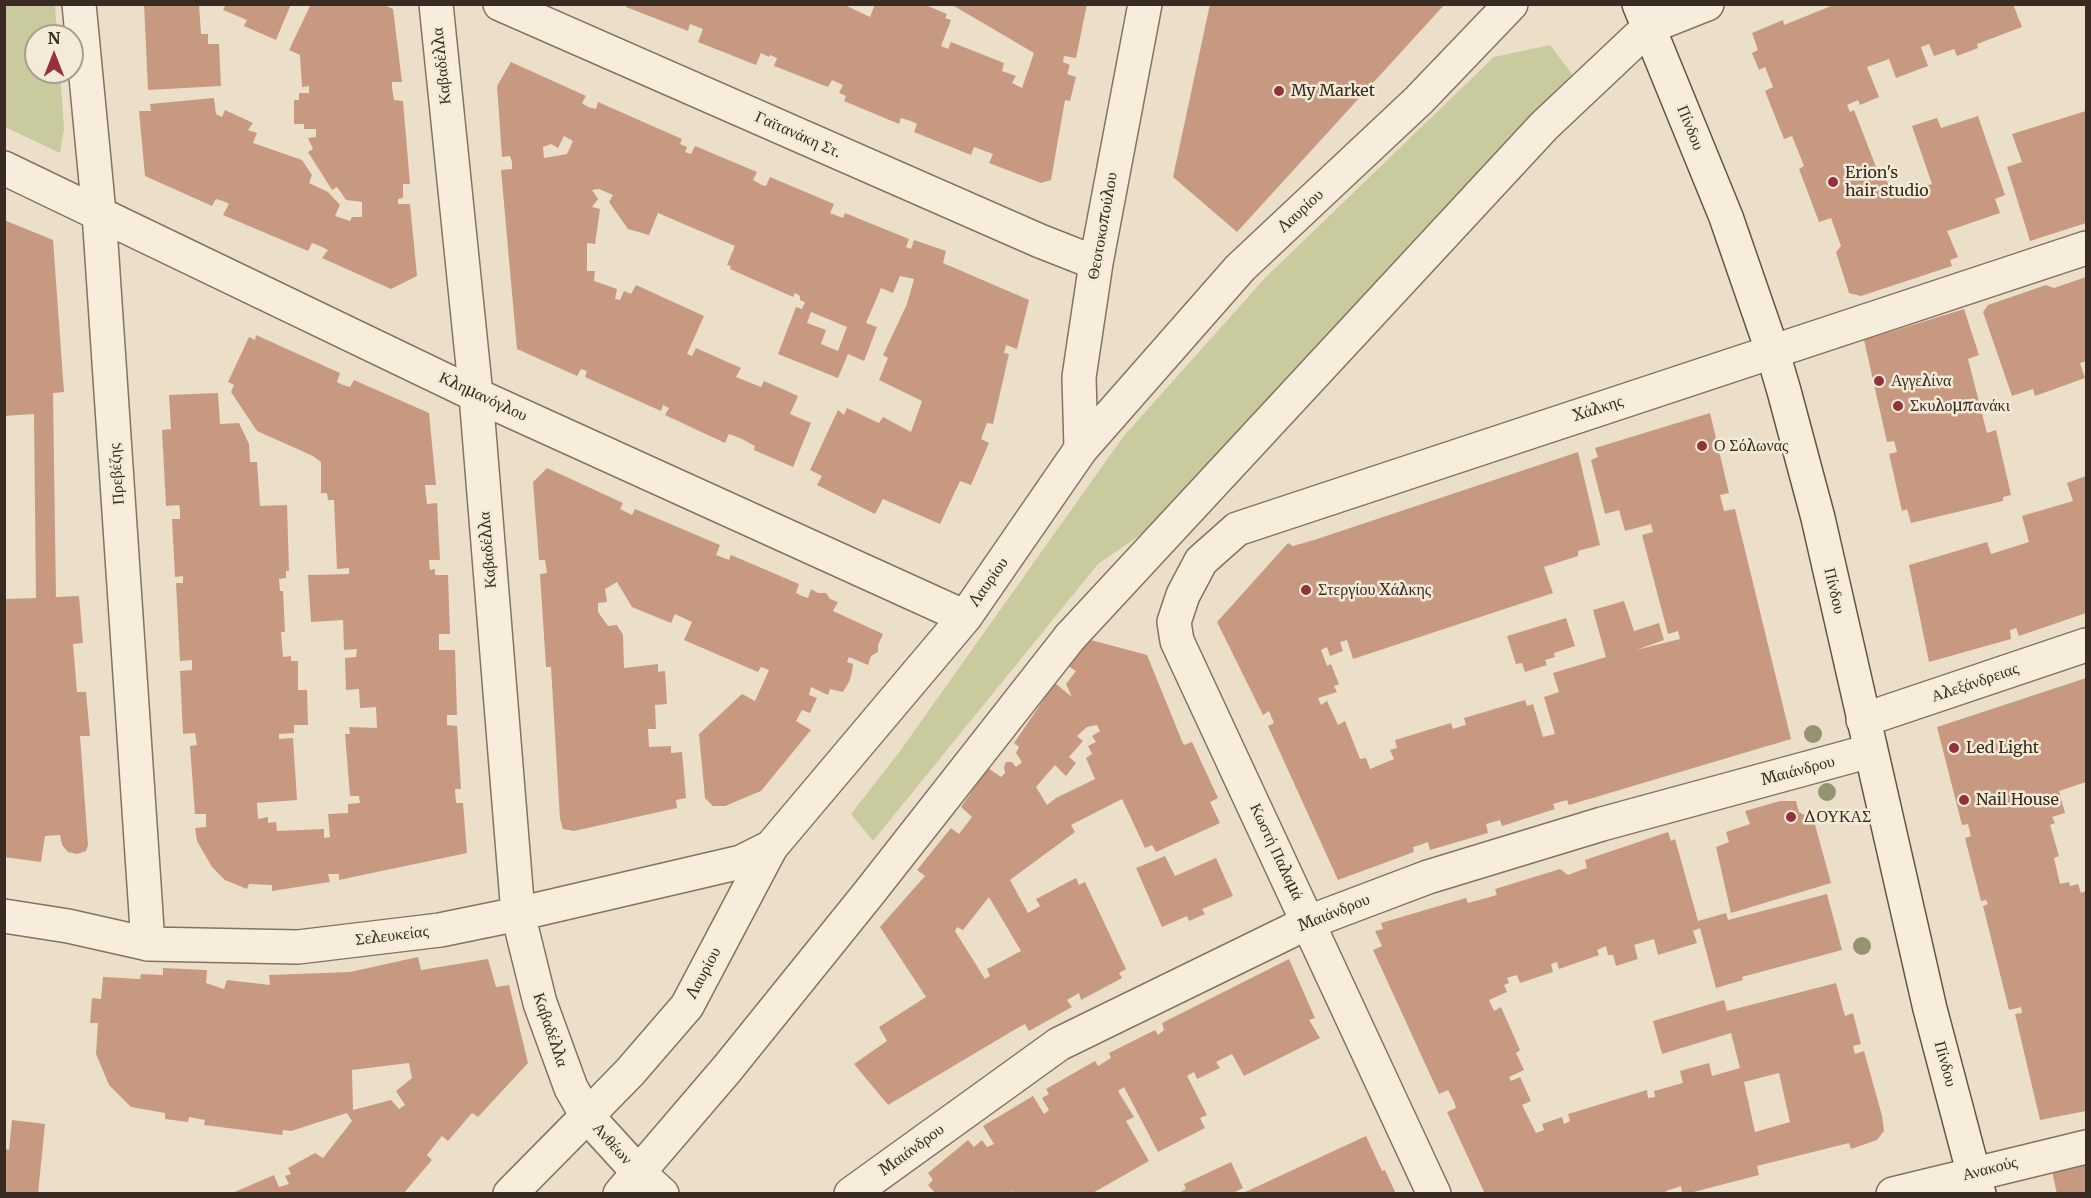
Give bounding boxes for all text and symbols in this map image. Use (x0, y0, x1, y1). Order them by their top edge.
north arrow (24, 24, 84, 84)
street label: Καβαδέλλα (428, 27, 456, 105)
text: N (48, 28, 60, 48)
place label: My Market (1291, 81, 1375, 101)
marker: My Market (1272, 84, 1286, 98)
street label: Πίνδου (1672, 103, 1708, 153)
street label: Γαϊτανάκη Στ. (752, 107, 844, 163)
place label: Erion's hair studio (1845, 163, 1929, 201)
street label: Θεοτοκοπούλου (1084, 171, 1122, 281)
marker: Erion's hair studio (1826, 175, 1840, 189)
street label: Λαυρίου (1274, 185, 1328, 237)
street label: Κλημανόγλου (436, 368, 530, 426)
place label: Αγγελίνα (1891, 371, 1951, 391)
marker: Αγγελίνα (1872, 374, 1886, 388)
street label: Χάλκης (1570, 392, 1626, 426)
place label: Σκυλομπανάκι (1910, 396, 2010, 416)
marker: Σκυλομπανάκι (1891, 399, 1905, 413)
place label: Ο Σόλωνας (1714, 436, 1788, 456)
marker: Ο Σόλωνας (1695, 439, 1709, 453)
street label: Πρεβέζης (105, 442, 129, 506)
street label: Καβαδέλλα (475, 511, 501, 589)
street label: Λαυρίου (965, 554, 1013, 610)
street label: Πίνδου (1819, 566, 1849, 616)
place label: Στεργίου Χάλκης (1318, 580, 1431, 600)
marker: Στεργίου Χάλκης (1299, 583, 1313, 597)
street label: Αλεξάνδρειας (1929, 659, 2021, 707)
place label: Led Light (1966, 738, 2039, 758)
marker: Led Light (1947, 741, 1961, 755)
street label: Μαιάνδρου (1759, 752, 1837, 790)
place label: Nail House (1976, 790, 2059, 810)
marker: Nail House (1957, 793, 1971, 807)
street label: Κωστή Παλαμά (1245, 800, 1307, 904)
place label: ΔΟΥΚΑΣ (1803, 807, 1871, 827)
marker: ΔΟΥΚΑΣ (1784, 810, 1798, 824)
street label: Μαιάνδρου (1295, 890, 1373, 936)
street label: Σελευκείας (354, 922, 430, 950)
street label: Λαυρίου (683, 944, 725, 1002)
street label: Καβαδέλλα (528, 990, 572, 1070)
street label: Πίνδου (1930, 1039, 1960, 1089)
street label: Ανθέων (588, 1119, 636, 1169)
street label: Μαιάνδρου (876, 1120, 948, 1180)
street label: Ανακούς (1961, 1153, 2019, 1185)

